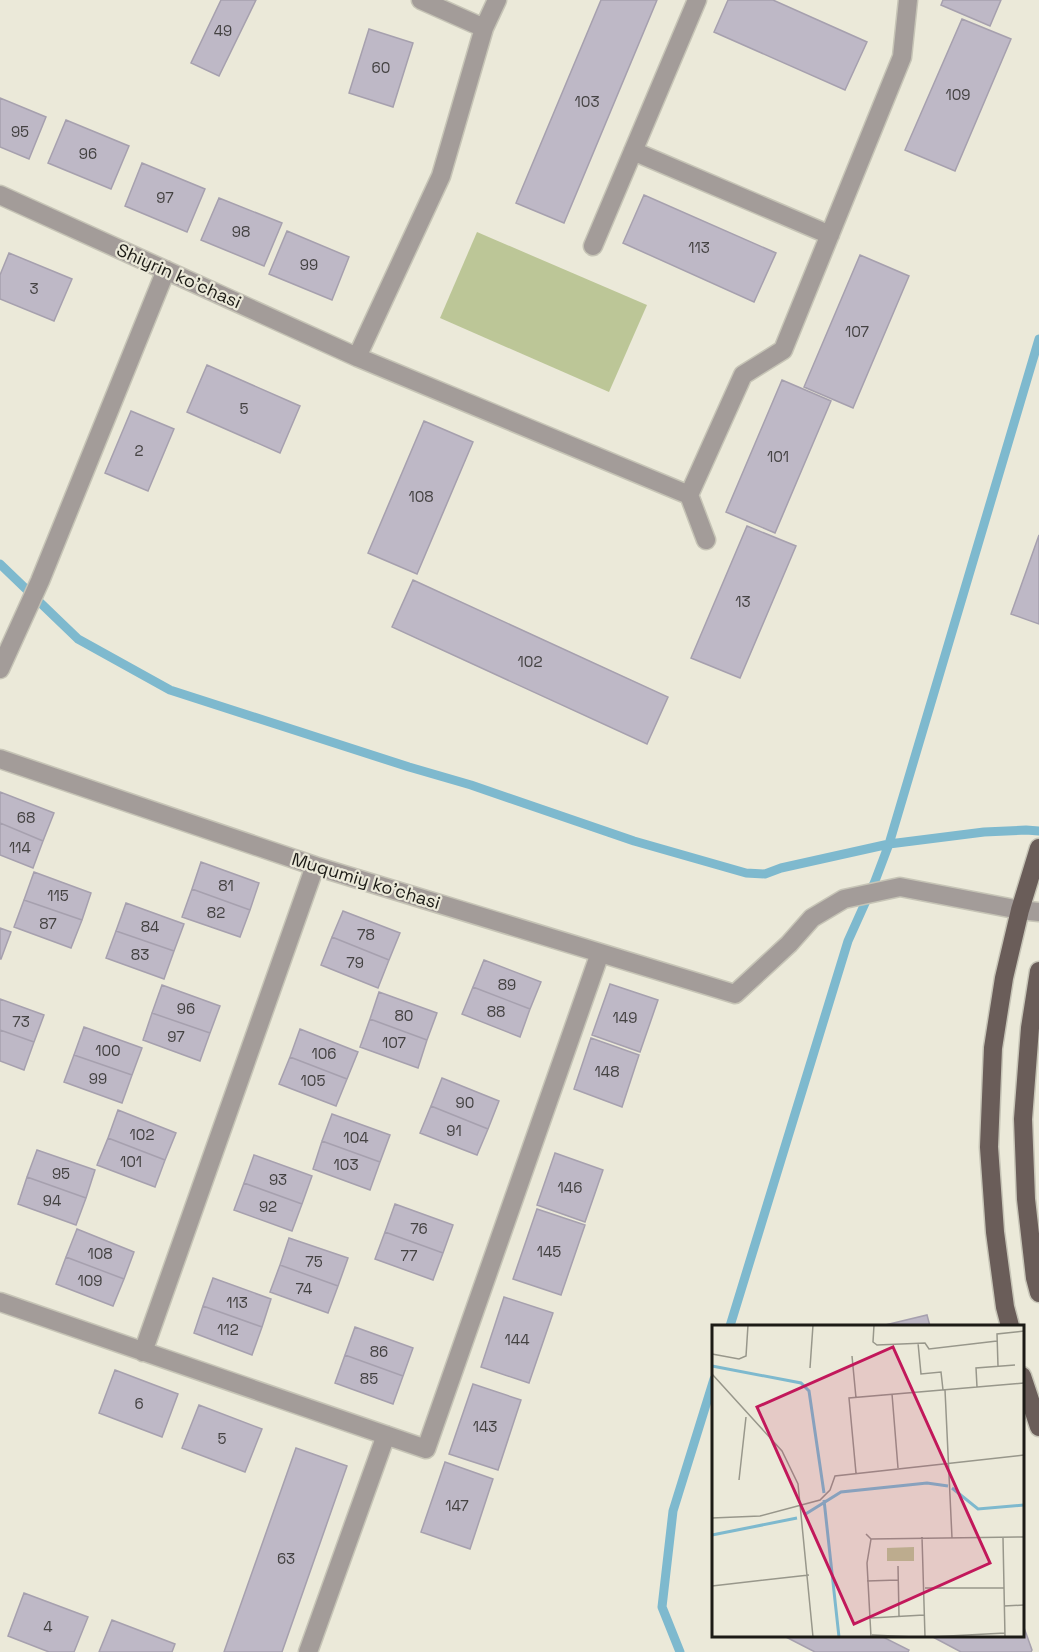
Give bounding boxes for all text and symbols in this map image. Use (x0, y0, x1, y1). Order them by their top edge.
house number: 49 (214, 21, 232, 40)
house number: 60 (372, 58, 390, 77)
house number: 109 (945, 85, 971, 104)
house number: 103 (575, 92, 599, 111)
house number: 95 (11, 122, 29, 141)
house number: 96 (79, 144, 97, 163)
house number: 97 (156, 188, 174, 207)
house number: 98 (232, 222, 250, 241)
street label: Shiyrin ko'chasi (113, 238, 245, 313)
house number: 113 (688, 238, 710, 257)
house number: 99 (300, 255, 318, 274)
house number: 3 (29, 279, 39, 298)
house number: 107 (845, 322, 869, 341)
house number: 5 (240, 399, 249, 418)
house number: 2 (134, 441, 144, 460)
house number: 101 (767, 447, 789, 466)
house number: 108 (408, 487, 434, 506)
house number: 13 (735, 592, 751, 611)
house number: 102 (518, 652, 542, 671)
house number: 68 (17, 808, 35, 827)
house number: 114 (9, 838, 31, 857)
street label: Muqumiy ko'chasi (289, 847, 443, 914)
house number: 81 (218, 876, 234, 895)
house number: 115 (47, 886, 69, 905)
house number: 82 (207, 903, 225, 922)
house number: 87 (39, 914, 57, 933)
house number: 84 (141, 917, 159, 936)
house number: 78 (357, 925, 375, 944)
house number: 83 (131, 945, 149, 964)
house number: 79 (346, 953, 364, 972)
house number: 89 (498, 975, 516, 994)
house number: 96 (177, 999, 195, 1018)
house number: 88 (487, 1002, 505, 1021)
house number: 80 (395, 1006, 413, 1025)
house number: 149 (613, 1008, 637, 1027)
house number: 73 (12, 1012, 30, 1031)
house number: 97 (167, 1027, 185, 1046)
house number: 107 (382, 1033, 406, 1052)
house number: 100 (95, 1041, 121, 1060)
house number: 106 (311, 1044, 337, 1063)
house number: 148 (595, 1062, 620, 1081)
house number: 99 (89, 1069, 107, 1088)
house number: 105 (301, 1071, 325, 1090)
house number: 90 (456, 1093, 474, 1112)
house number: 91 (446, 1121, 462, 1140)
house number: 102 (130, 1125, 154, 1144)
house number: 104 (343, 1128, 369, 1147)
house number: 101 (120, 1152, 142, 1171)
house number: 103 (334, 1155, 358, 1174)
house number: 95 (52, 1164, 70, 1183)
house number: 93 (269, 1170, 287, 1189)
house number: 146 (558, 1178, 582, 1197)
house number: 94 (43, 1191, 61, 1210)
house number: 92 (259, 1197, 277, 1216)
house number: 76 (410, 1219, 428, 1238)
house number: 145 (537, 1242, 561, 1261)
house number: 108 (87, 1244, 113, 1263)
house number: 77 (401, 1246, 417, 1265)
house number: 75 (305, 1252, 323, 1271)
house number: 109 (77, 1271, 103, 1290)
house number: 74 (296, 1279, 312, 1298)
house number: 113 (226, 1293, 248, 1312)
house number: 112 (217, 1320, 239, 1339)
inset map (712, 1325, 1024, 1637)
house number: 144 (504, 1330, 530, 1349)
house number: 86 (370, 1342, 388, 1361)
house number: 85 (360, 1369, 378, 1388)
house number: 6 (134, 1394, 144, 1413)
house number: 143 (473, 1417, 497, 1436)
house number: 5 (218, 1429, 227, 1448)
house number: 147 (445, 1496, 469, 1515)
house number: 63 (277, 1549, 295, 1568)
house number: 4 (43, 1617, 53, 1636)

